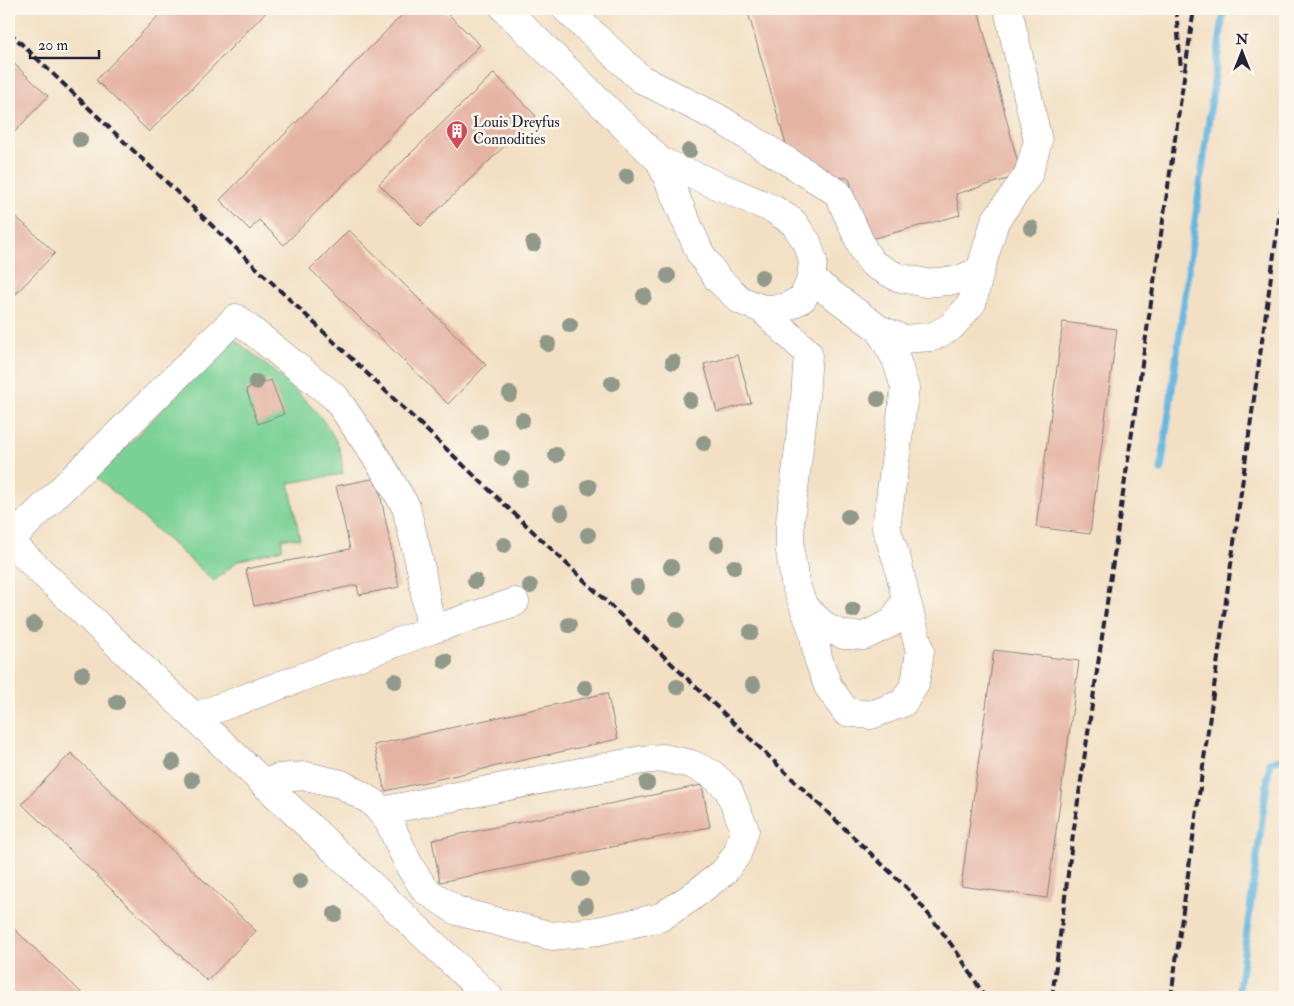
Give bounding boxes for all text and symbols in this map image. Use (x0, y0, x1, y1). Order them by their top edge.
scale bar (30, 28, 99, 60)
north arrow (1216, 28, 1266, 78)
text: N (1235, 31, 1249, 48)
text: 20 m (38, 36, 68, 55)
place label: Louis Dreyfus Connodities (473, 113, 560, 149)
building icon: Louis Dreyfus Connodities (445, 119, 469, 150)

